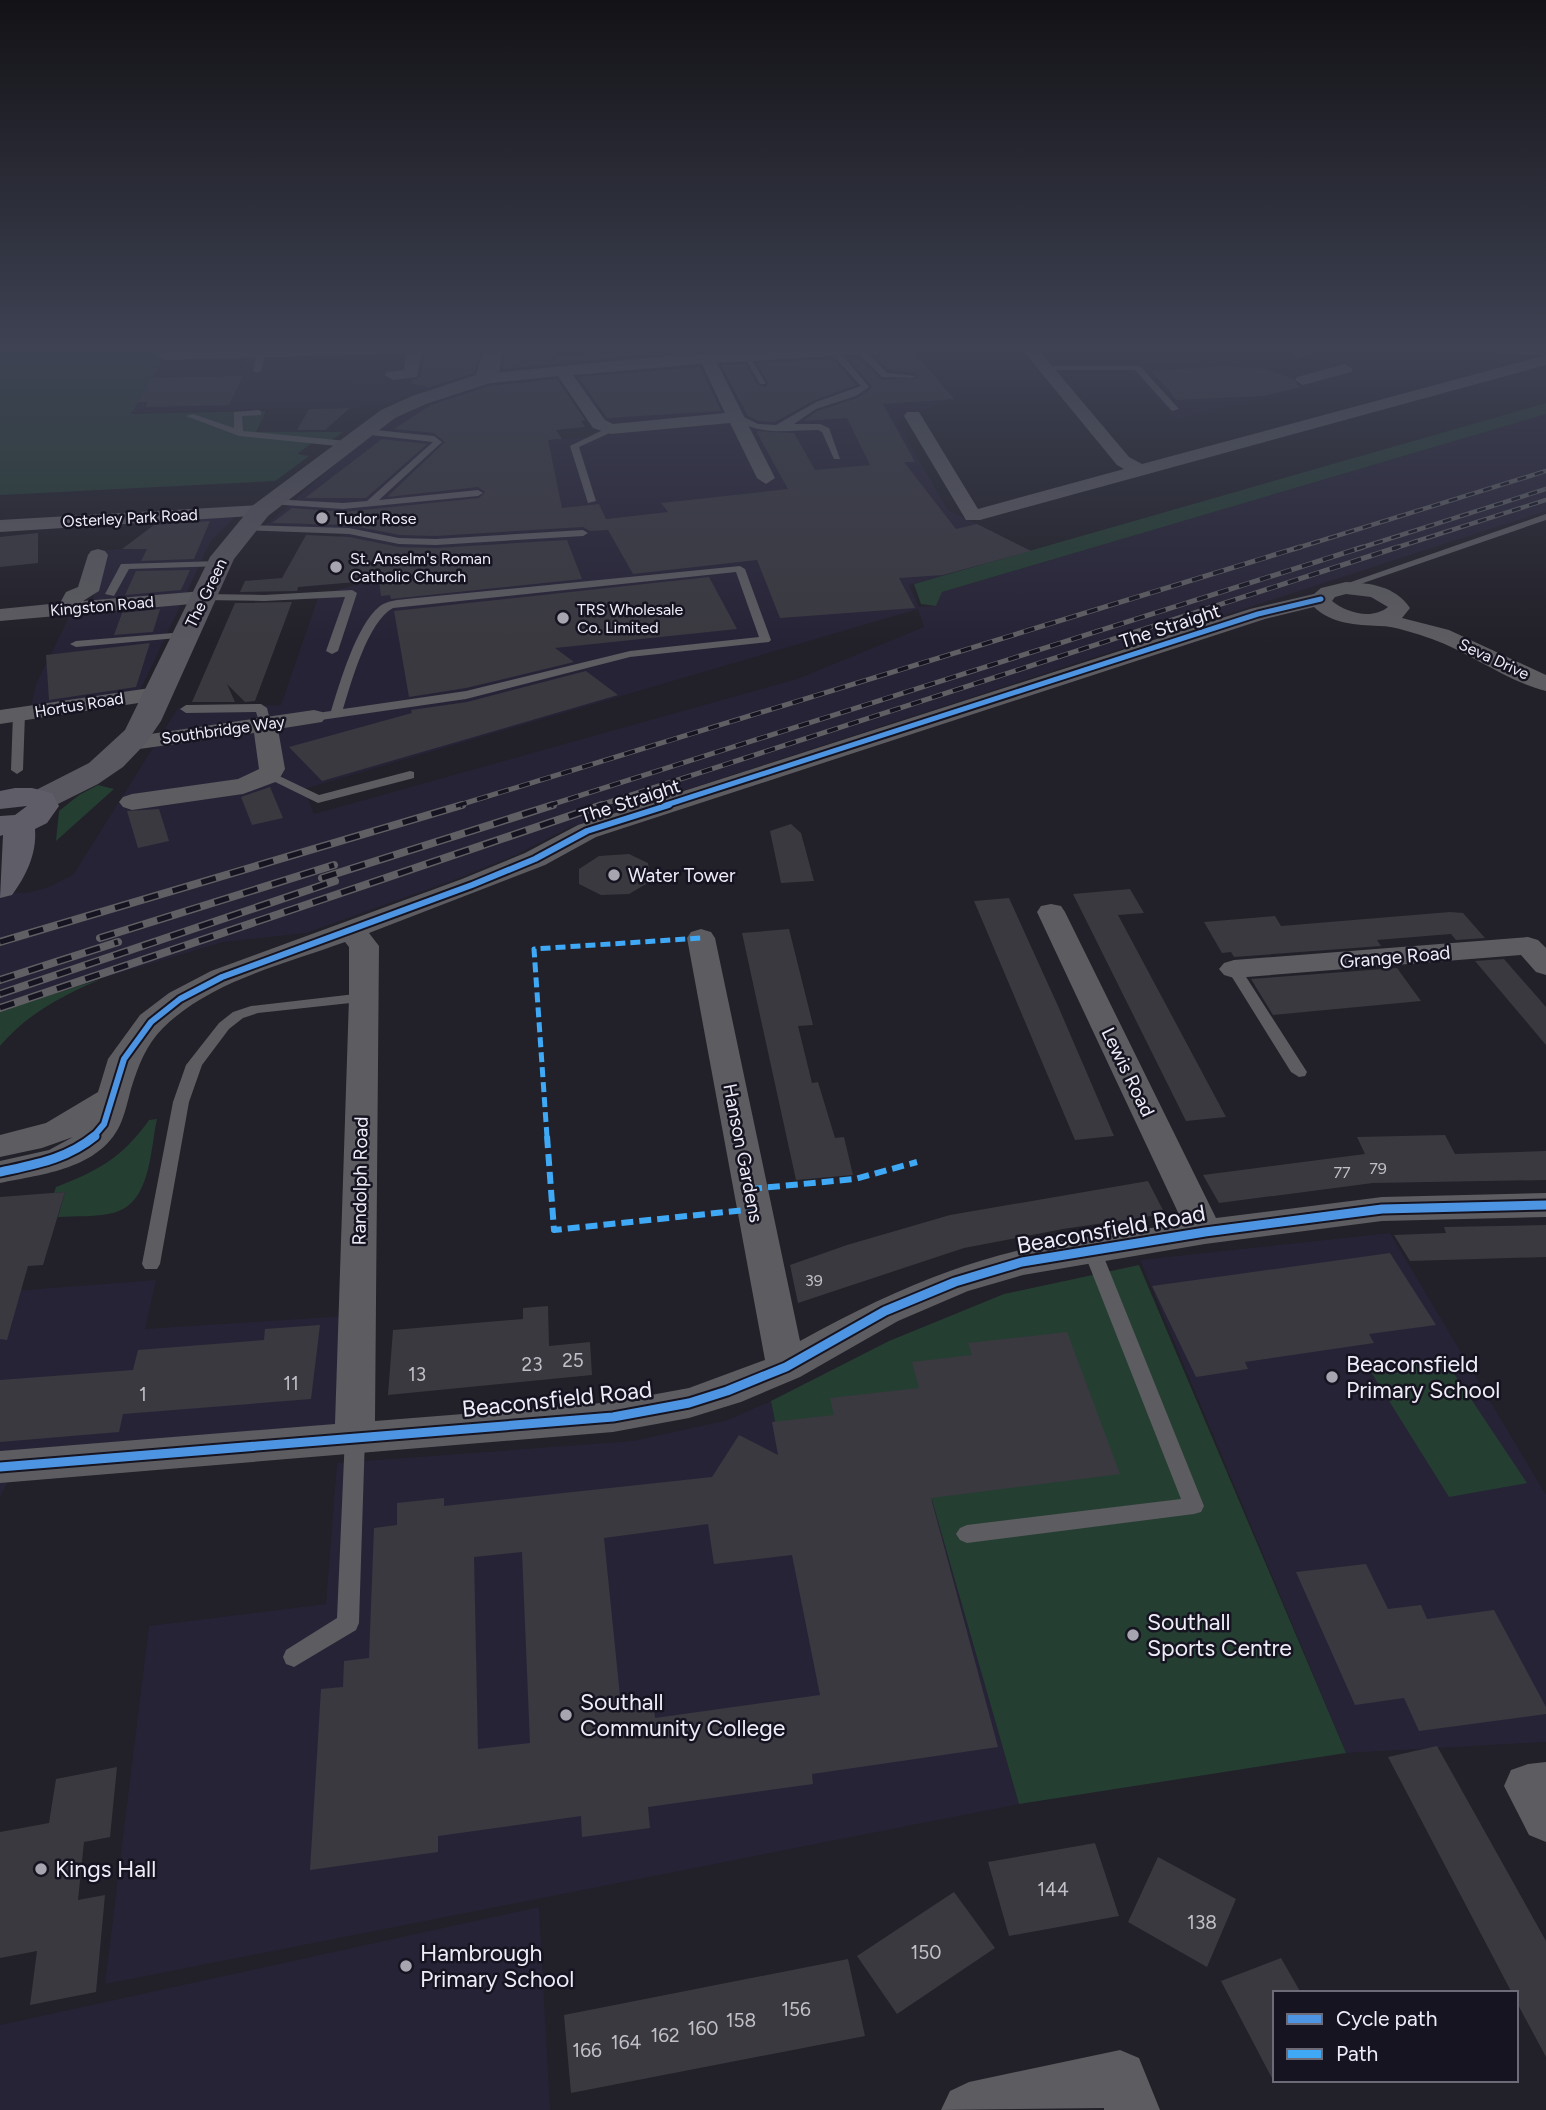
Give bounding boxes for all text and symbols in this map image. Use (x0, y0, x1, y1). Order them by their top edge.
street label: Osterley Park Road (62, 505, 198, 531)
place label: Tudor Rose (336, 509, 417, 528)
marker: Tudor Rose (314, 510, 330, 526)
place label: St. Anselm's Roman Catholic Church (350, 549, 491, 586)
street label: The Green (181, 555, 231, 631)
marker: St. Anselm's Roman Catholic Church (328, 559, 344, 575)
street label: Kingston Road (49, 592, 155, 620)
street label: The Straight (1117, 599, 1223, 653)
place label: TRS Wholesale Co. Limited (577, 600, 684, 637)
marker: TRS Wholesale Co. Limited (555, 610, 571, 626)
street label: Seva Drive (1456, 634, 1533, 684)
street label: Hortus Road (33, 689, 125, 721)
street label: Southbridge Way (160, 712, 286, 748)
street label: The Straight (577, 774, 683, 828)
place label: Water Tower (628, 864, 736, 887)
marker: Water Tower (606, 867, 622, 883)
street label: Grange Road (1339, 941, 1451, 973)
street label: Lewis Road (1096, 1024, 1160, 1120)
street label: Hanson Gardens (718, 1081, 768, 1225)
street label: Randolph Road (347, 1116, 373, 1246)
house number: 79 (1369, 1159, 1387, 1178)
house number: 77 (1333, 1163, 1351, 1182)
street label: Beaconsfield Road (1014, 1199, 1208, 1259)
house number: 39 (805, 1271, 823, 1290)
house number: 25 (562, 1349, 584, 1372)
place label: Beaconsfield Primary School (1346, 1350, 1500, 1404)
house number: 23 (522, 1353, 542, 1376)
house number: 13 (408, 1363, 426, 1386)
marker: Beaconsfield Primary School (1324, 1369, 1340, 1385)
house number: 11 (283, 1372, 299, 1395)
street label: Beaconsfield Road (460, 1375, 654, 1423)
house number: 1 (139, 1383, 147, 1406)
place label: Southall Sports Centre (1147, 1608, 1292, 1662)
marker: Southall Sports Centre (1125, 1627, 1141, 1643)
place label: Southall Community College (580, 1688, 785, 1742)
marker: Southall Community College (558, 1707, 574, 1723)
place label: Kings Hall (55, 1855, 156, 1883)
marker: Kings Hall (33, 1861, 49, 1877)
house number: 144 (1037, 1878, 1069, 1901)
house number: 138 (1187, 1911, 1217, 1934)
place label: Hambrough Primary School (420, 1939, 574, 1993)
house number: 150 (911, 1941, 941, 1964)
marker: Hambrough Primary School (398, 1958, 414, 1974)
legend (1273, 1991, 1518, 2082)
house number: 156 (781, 1998, 811, 2021)
text: Cycle path (1336, 2006, 1437, 2031)
house number: 158 (726, 2009, 756, 2032)
house number: 160 (688, 2017, 718, 2040)
house number: 162 (650, 2024, 680, 2047)
house number: 164 (611, 2031, 641, 2054)
house number: 166 (572, 2039, 602, 2062)
text: Path (1336, 2041, 1378, 2066)

